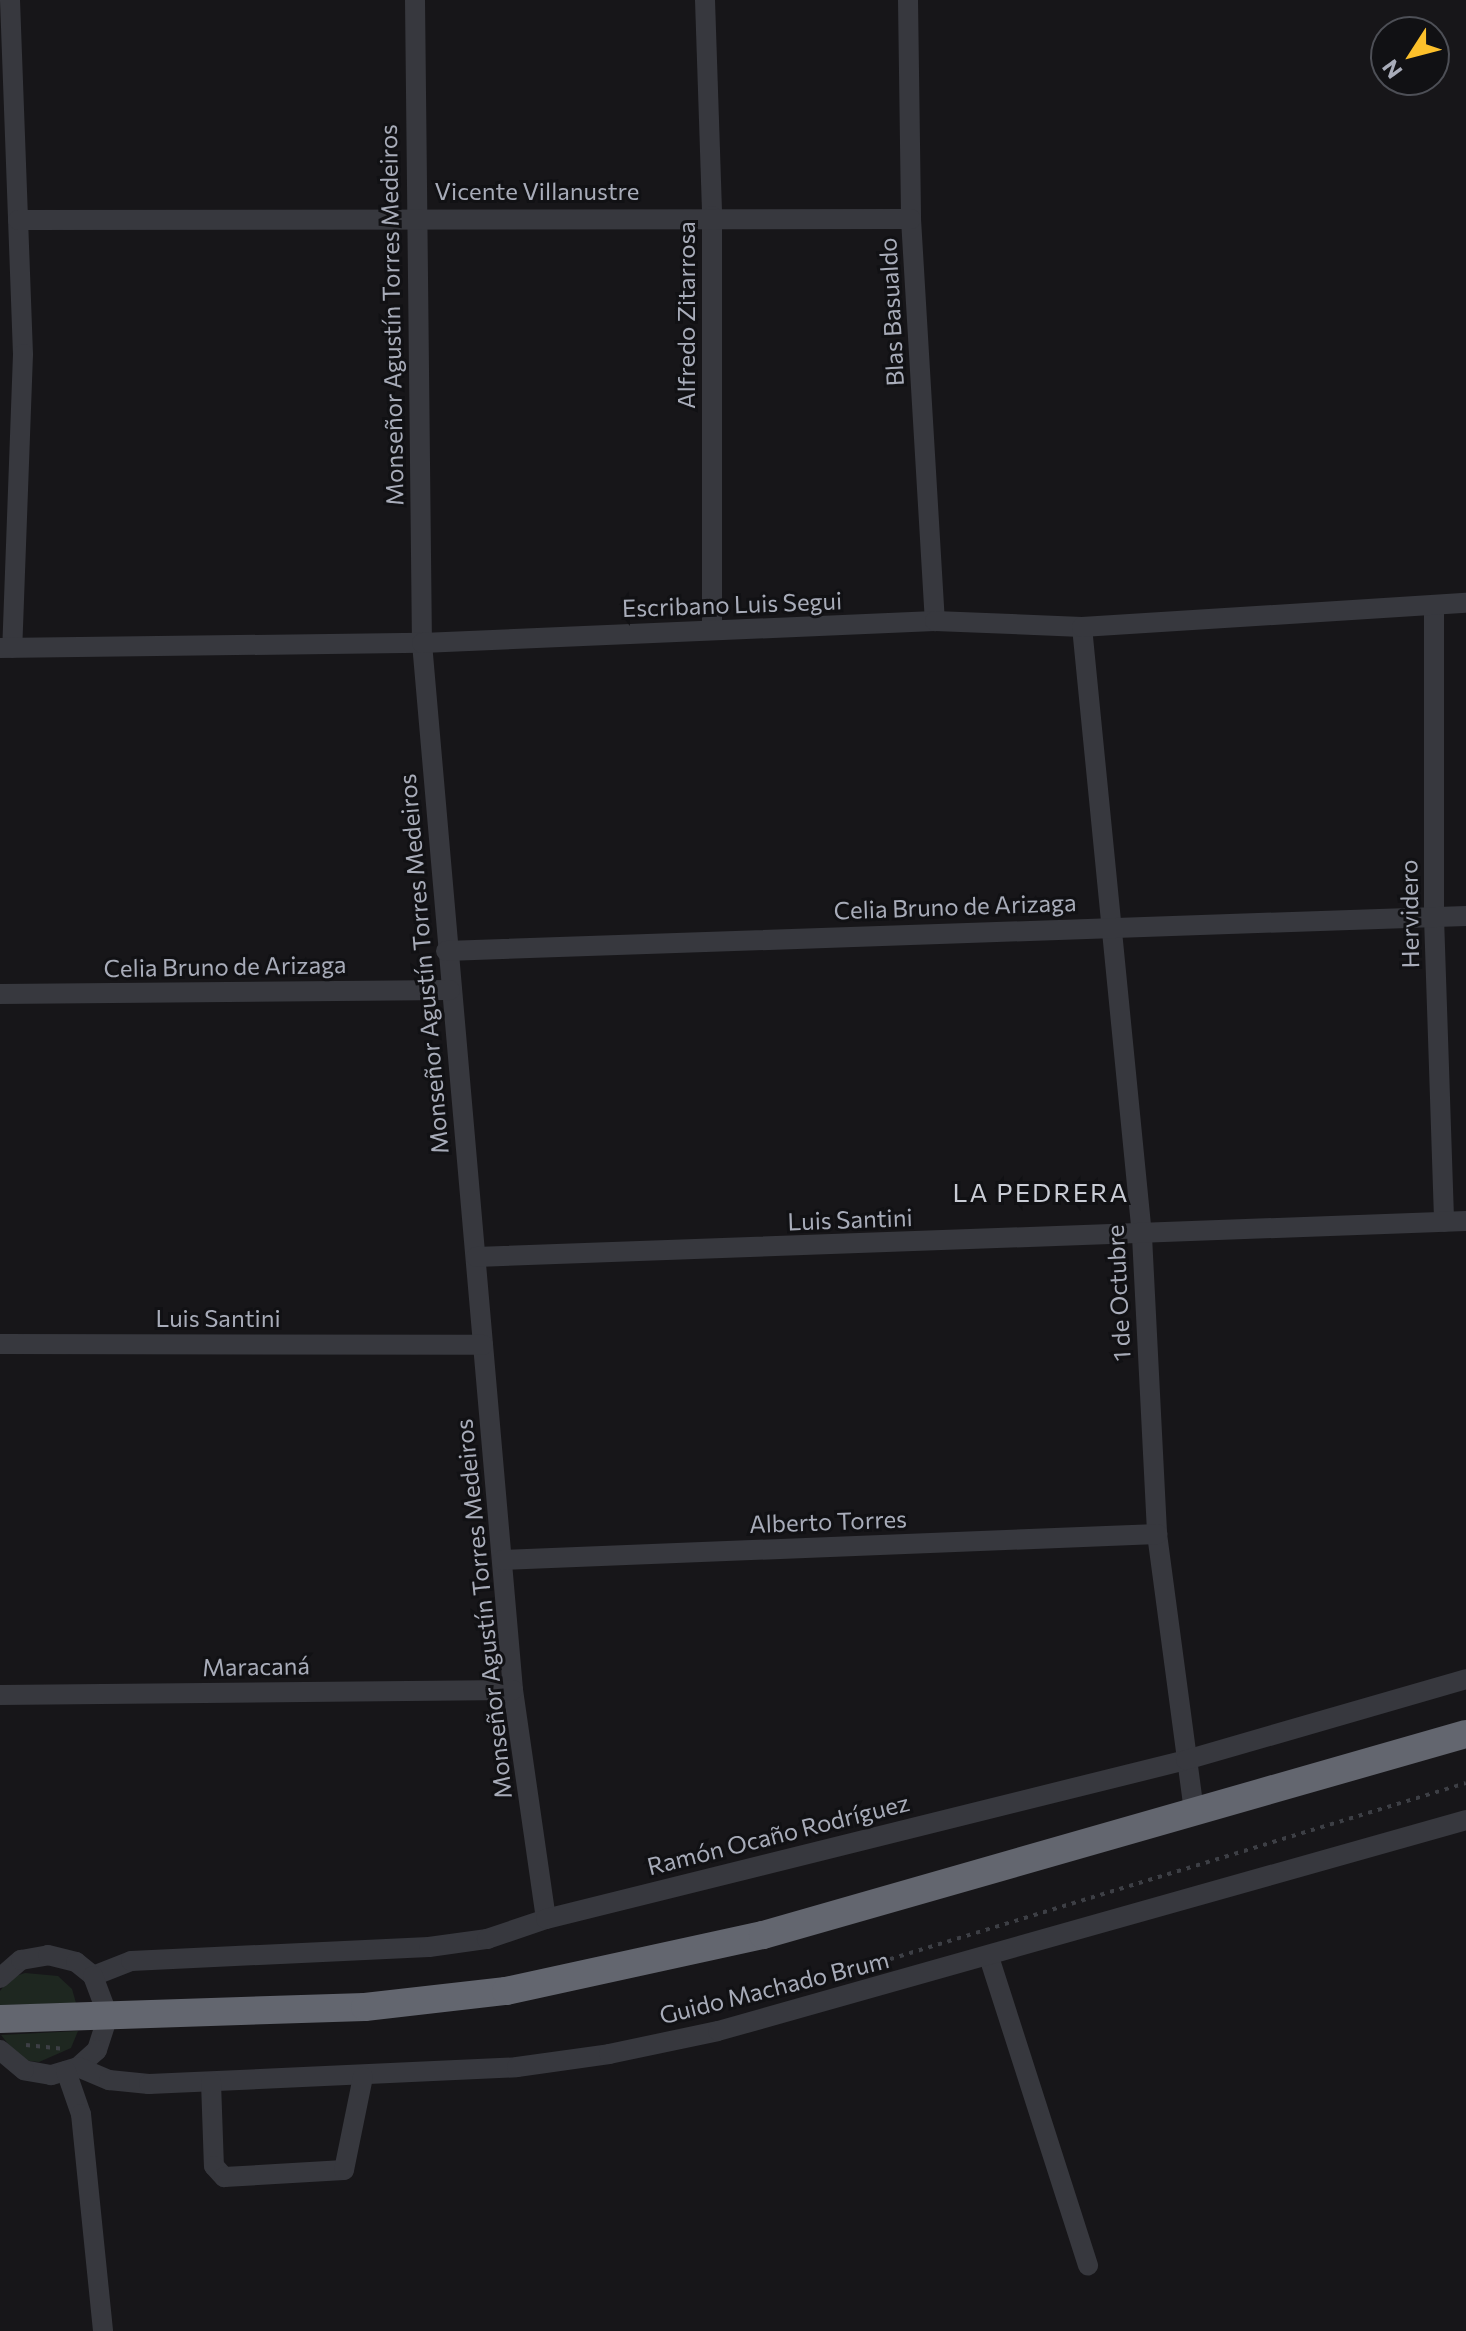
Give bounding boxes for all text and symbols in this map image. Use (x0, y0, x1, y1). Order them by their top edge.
north arrow (1370, 16, 1450, 96)
text: N (1376, 55, 1408, 84)
street label: Monseñor Agustín Torres Medeiros (373, 124, 409, 506)
street label: Vicente Villanustre (435, 177, 639, 205)
street label: Alfredo Zitarrosa (672, 221, 700, 409)
street label: Blas Basualdo (873, 237, 909, 387)
street label: Escribano Luis Segui (621, 586, 843, 622)
street label: Monseñor Agustín Torres Medeiros (392, 773, 454, 1155)
street label: Hervidero (1394, 859, 1424, 969)
street label: Celia Bruno de Arizaga (833, 887, 1077, 925)
street label: Celia Bruno de Arizaga (103, 949, 347, 983)
district label: LA PEDRERA (953, 1176, 1129, 1208)
street label: Luis Santini (787, 1202, 913, 1236)
street label: 1 de Octubre (1100, 1224, 1136, 1362)
street label: Luis Santini (155, 1304, 281, 1332)
street label: Monseñor Agustín Torres Medeiros (449, 1418, 517, 1800)
street label: Alberto Torres (749, 1504, 907, 1538)
street label: Maracaná (202, 1651, 310, 1681)
street label: Ramón Ocaño Rodríguez (644, 1787, 912, 1881)
street label: Guido Machado Brum (656, 1945, 892, 2029)

